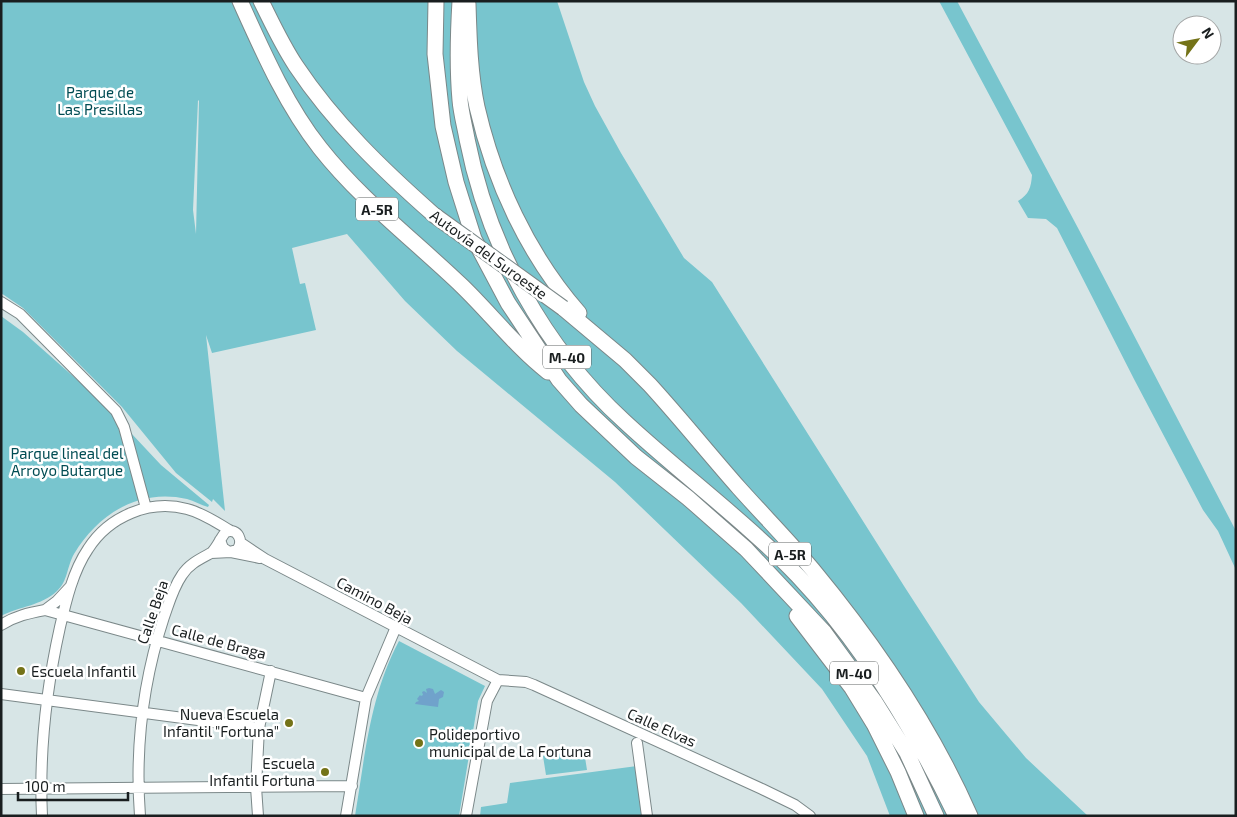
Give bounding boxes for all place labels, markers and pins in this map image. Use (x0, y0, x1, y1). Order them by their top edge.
place label: Escuela Infantil (31, 662, 137, 680)
marker: Escuela Infantil (15, 665, 27, 677)
place label: Nueva Escuela Infantil "Fortuna" (163, 705, 279, 740)
marker: Nueva Escuela Infantil "Fortuna" (283, 717, 295, 729)
place label: Polideportivo municipal de La Fortuna (429, 725, 591, 760)
marker: Polideportivo municipal de La Fortuna (413, 737, 425, 749)
place label: Escuela Infantil Fortuna (209, 754, 315, 789)
marker: Escuela Infantil Fortuna (319, 766, 331, 778)

